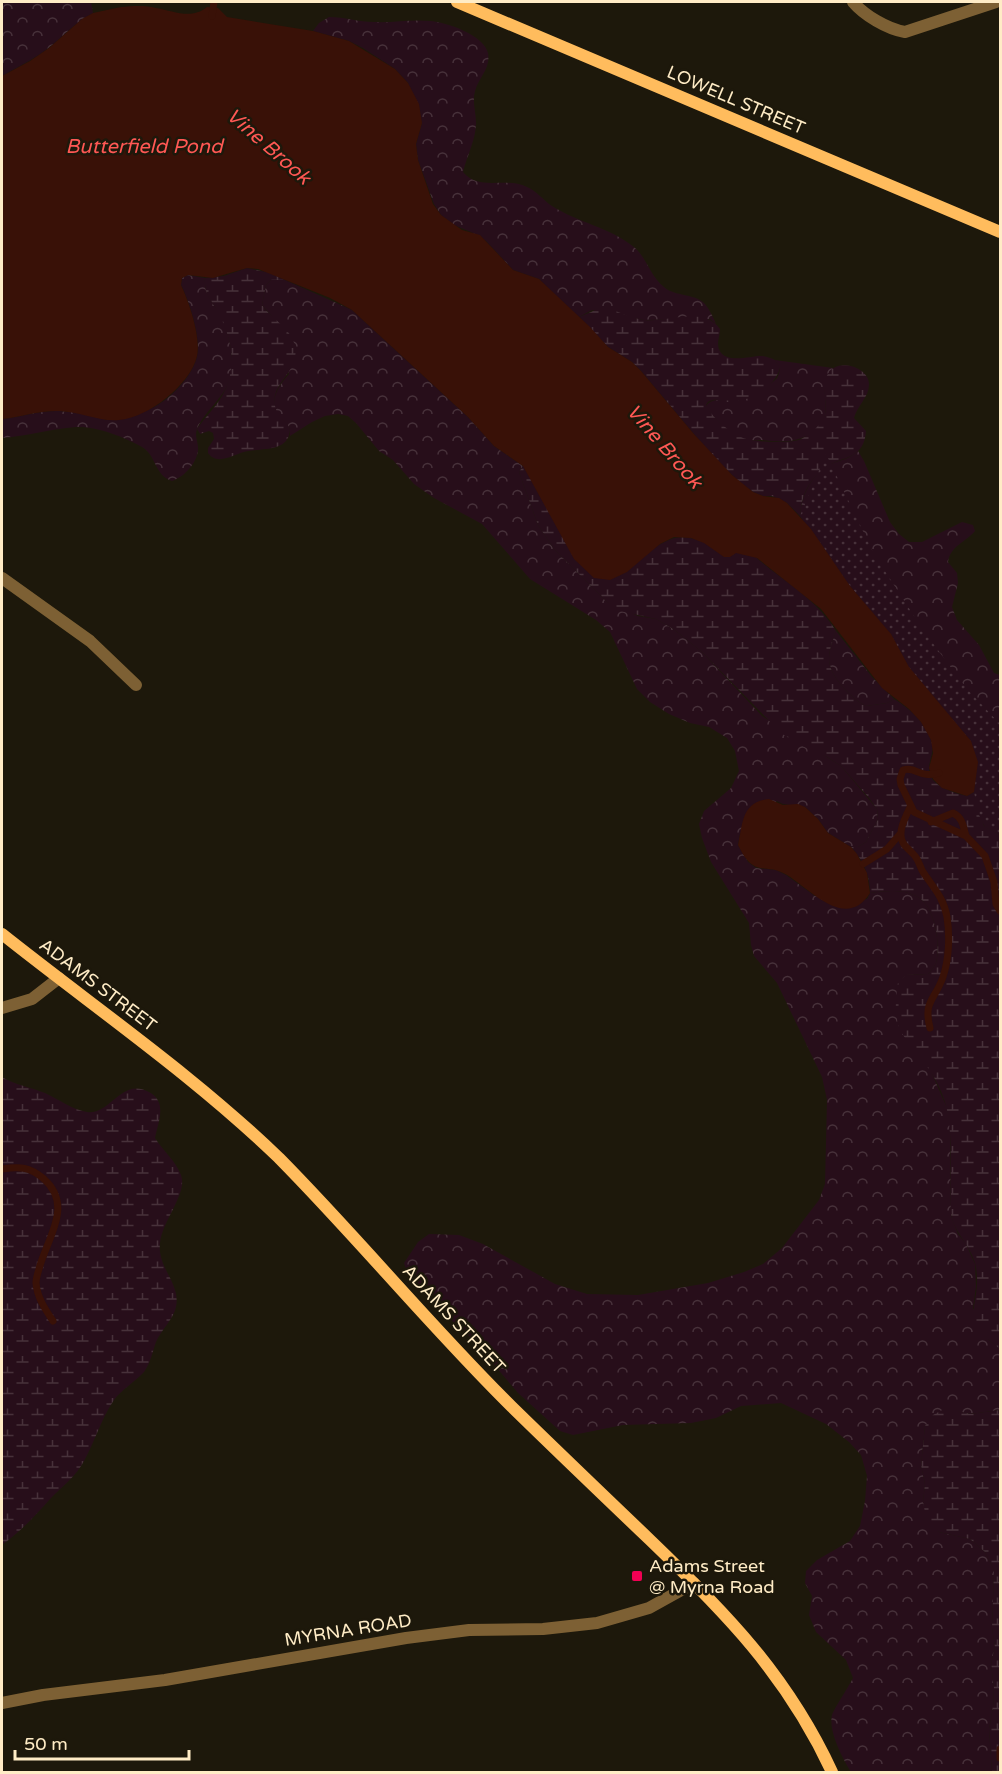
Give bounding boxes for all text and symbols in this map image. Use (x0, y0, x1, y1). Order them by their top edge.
street label: LOWELL STREET (663, 61, 809, 139)
water label: Vine Brook (221, 104, 317, 191)
water label: Butterfield Pond (66, 135, 225, 159)
water label: Vine Brook (621, 400, 709, 495)
street label: ADAMS STREET (35, 934, 161, 1036)
street label: ADAMS STREET (398, 1260, 510, 1378)
place label: Adams Street @ Myrna Road (649, 1555, 775, 1598)
marker: Adams Street @ Myrna Road (630, 1569, 644, 1583)
street label: MYRNA ROAD (283, 1609, 413, 1651)
scale bar (15, 1723, 189, 1761)
text: 50 m (24, 1733, 68, 1755)

